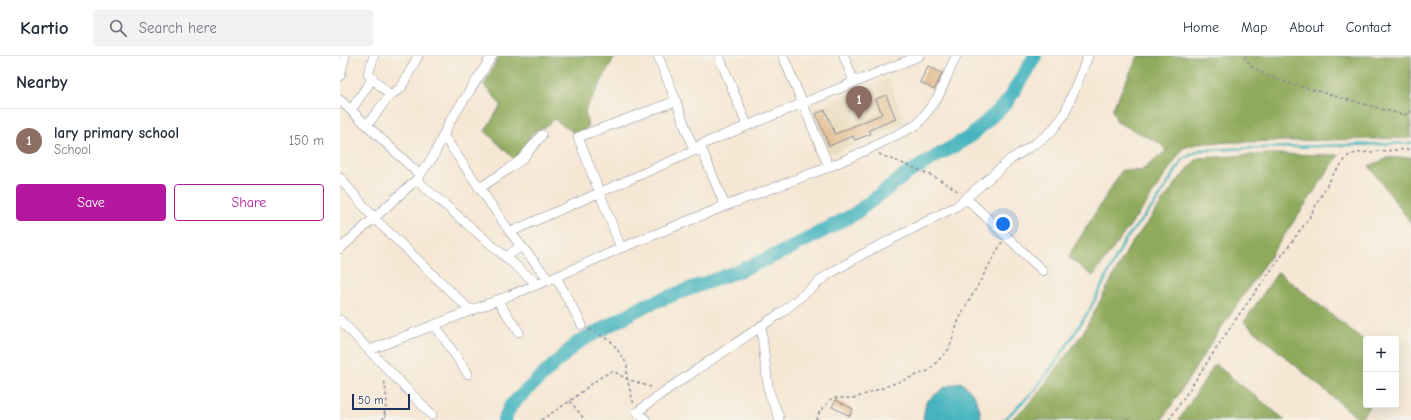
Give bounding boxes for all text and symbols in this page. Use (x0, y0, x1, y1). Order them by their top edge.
search box (93, 10, 373, 46)
text: Kartio (20, 17, 69, 39)
icon: search (107, 17, 129, 39)
text: Search here (139, 19, 217, 37)
text: Home (1183, 19, 1219, 36)
text: Map (1241, 19, 1267, 36)
text: About (1289, 19, 1324, 36)
text: Contact (1346, 19, 1391, 36)
text: Nearby (16, 73, 67, 92)
pin: 1 (846, 86, 872, 119)
text: lary primary school (54, 124, 179, 142)
text: 1 (26, 133, 32, 148)
text: 150 m (289, 133, 324, 148)
text: School (54, 142, 91, 157)
button: Save (16, 184, 166, 221)
button: Share (174, 184, 324, 221)
your location (993, 214, 1013, 234)
map controls (1363, 336, 1399, 408)
button: + (1363, 336, 1399, 372)
button: − (1363, 372, 1399, 408)
scale bar (352, 392, 410, 411)
text: 50 m (358, 394, 383, 407)

